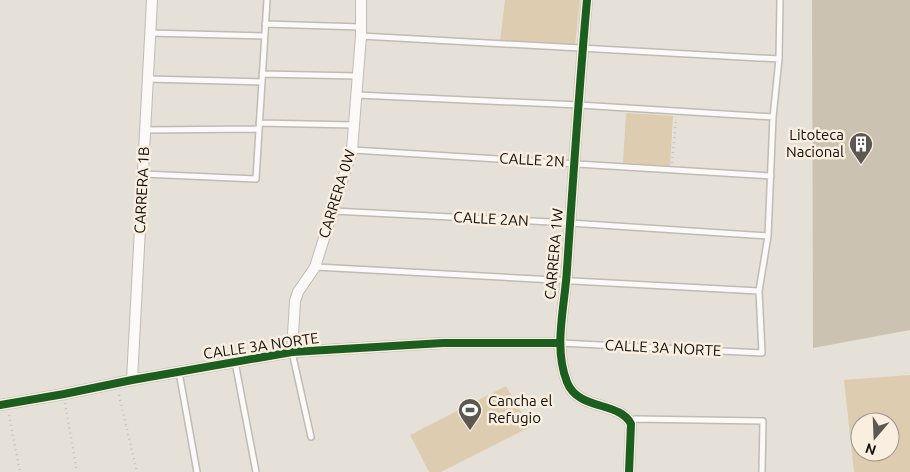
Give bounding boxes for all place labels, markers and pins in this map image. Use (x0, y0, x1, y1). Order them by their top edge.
place label: Litoteca Nacional (786, 126, 844, 160)
building icon: Litoteca Nacional (848, 131, 874, 165)
place label: Cancha el Refugio (488, 392, 552, 426)
sports icon: Cancha el Refugio (457, 397, 483, 431)

